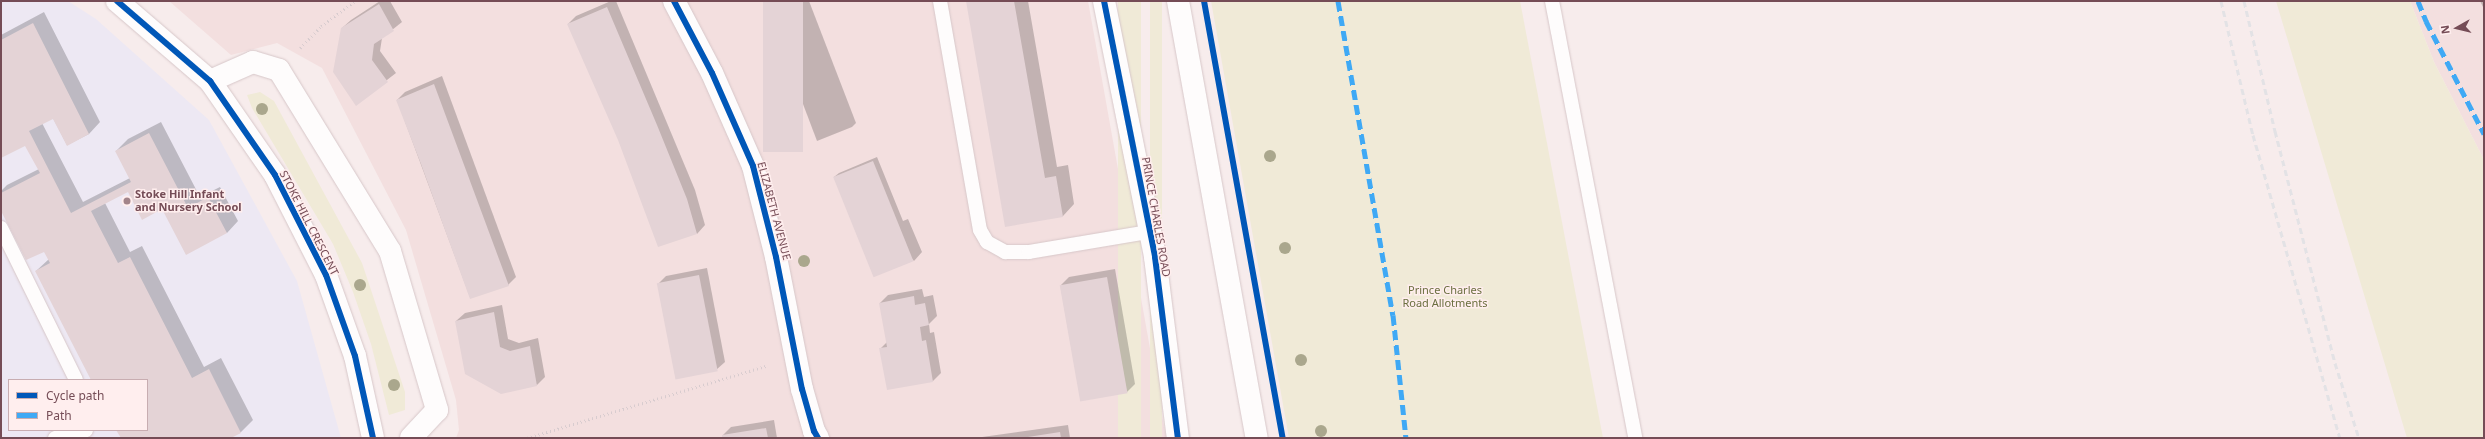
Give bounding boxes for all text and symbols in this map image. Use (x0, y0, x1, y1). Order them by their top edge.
north arrow (2437, 8, 2477, 48)
text: N (2437, 24, 2453, 35)
street label: PRINCE CHARLES ROAD (1139, 156, 1173, 278)
street label: ELIZABETH AVENUE (755, 160, 793, 262)
street label: STOKE HILL CRESCENT (277, 168, 341, 278)
place label: Stoke Hill Infant and Nursery School (135, 188, 242, 214)
marker: Stoke Hill Infant and Nursery School (122, 196, 132, 206)
park label: Prince Charles Road Allotments (1402, 284, 1488, 310)
legend (8, 379, 148, 431)
text: Cycle path (46, 387, 104, 404)
text: Path (46, 407, 72, 424)

